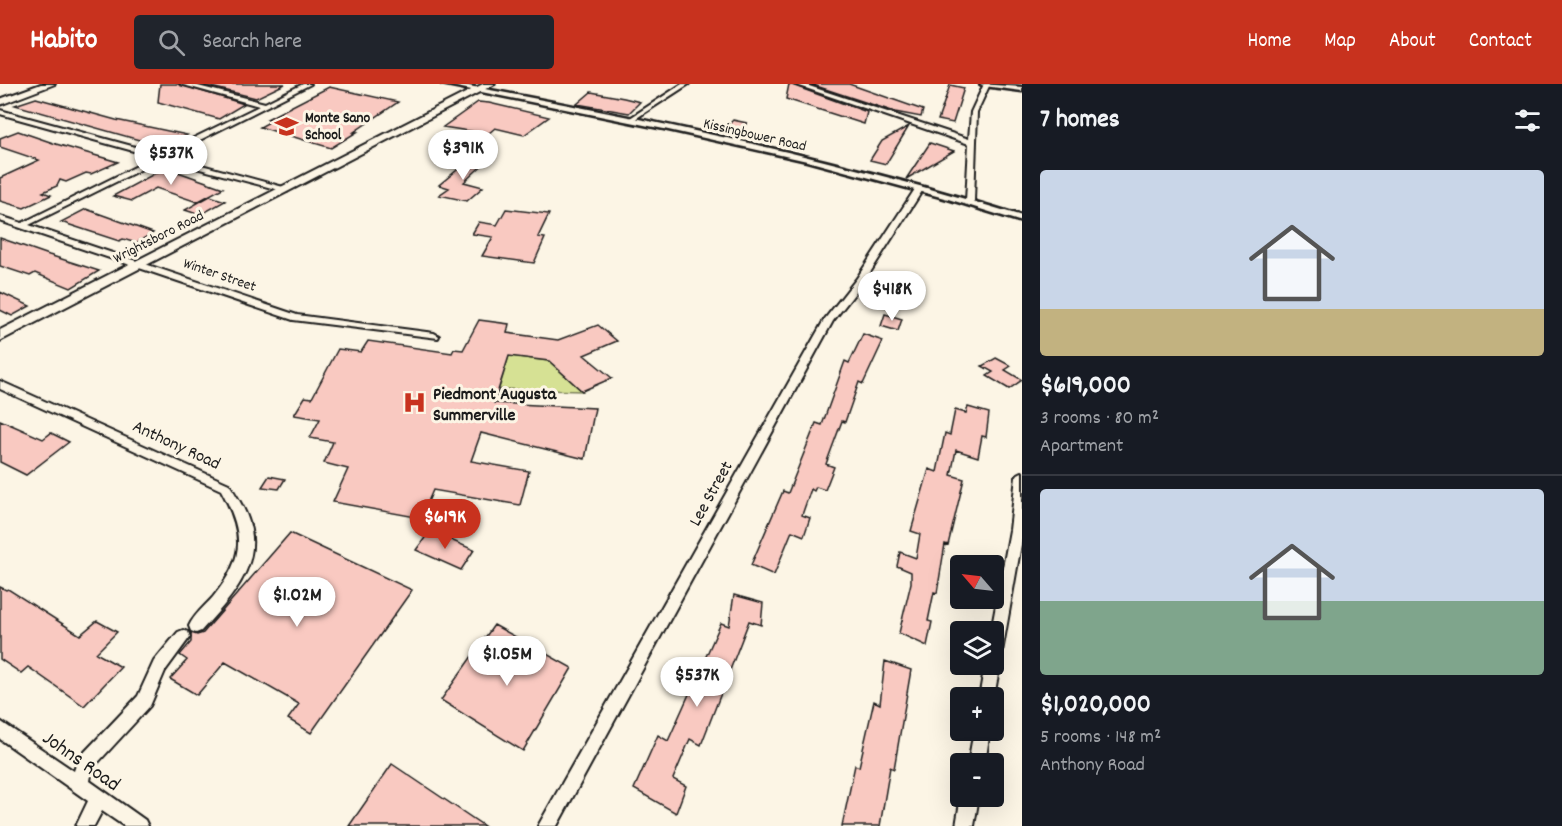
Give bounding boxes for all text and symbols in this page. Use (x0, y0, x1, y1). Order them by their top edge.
search box (134, 15, 554, 69)
text: Habito (30, 22, 98, 62)
icon: search (155, 26, 188, 59)
text: Search here (203, 27, 302, 58)
text: Home (1247, 27, 1291, 57)
text: Map (1324, 27, 1356, 57)
text: About (1389, 27, 1436, 57)
text: Contact (1469, 27, 1532, 57)
text: 7 homes (1040, 102, 1120, 139)
icon: filters (1511, 104, 1544, 137)
place label: Monte Sano School (305, 108, 371, 147)
school or university icon: Monte Sano School (274, 113, 300, 139)
street label: Kissingbower Road (701, 113, 808, 158)
pin: $391K (421, 130, 505, 181)
pin: $537K (129, 135, 213, 186)
text: $391K (442, 135, 484, 163)
text: $537K (148, 140, 194, 168)
street label: Wrightsboro Road (110, 205, 208, 270)
icon: home (1238, 209, 1346, 317)
street label: Winter Street (180, 253, 259, 299)
pin: $418K (850, 271, 934, 322)
text: $418K (872, 276, 912, 304)
text: $619,000 (1040, 368, 1131, 405)
place label: Piedmont Augusta Summerville (433, 383, 557, 429)
hospital icon: Piedmont Augusta Summerville (402, 390, 428, 416)
text: 3 rooms · 80 m² (1040, 405, 1159, 433)
street label: Anthony Road (128, 415, 224, 478)
text: Apartment (1040, 433, 1123, 461)
street label: Lee Street (684, 457, 741, 531)
pin: $619K (403, 499, 487, 550)
text: $619K (424, 504, 466, 532)
icon: home (1238, 528, 1346, 636)
north arrow (950, 555, 1004, 609)
map controls (950, 555, 1004, 807)
pin: $1.02M (248, 577, 346, 628)
text: $1.02M (272, 582, 322, 610)
button: layers (950, 621, 1004, 675)
pin: $1.05M (458, 636, 556, 687)
text: $1.05M (482, 641, 532, 669)
pin: $537K (655, 657, 739, 708)
text: $537K (674, 662, 720, 690)
button: + (950, 687, 1004, 741)
text: $1,020,000 (1040, 687, 1151, 724)
text: 5 rooms · 148 m² (1040, 724, 1161, 752)
street label: Johns Road (35, 725, 125, 800)
text: Anthony Road (1040, 752, 1145, 780)
button: − (950, 753, 1004, 807)

